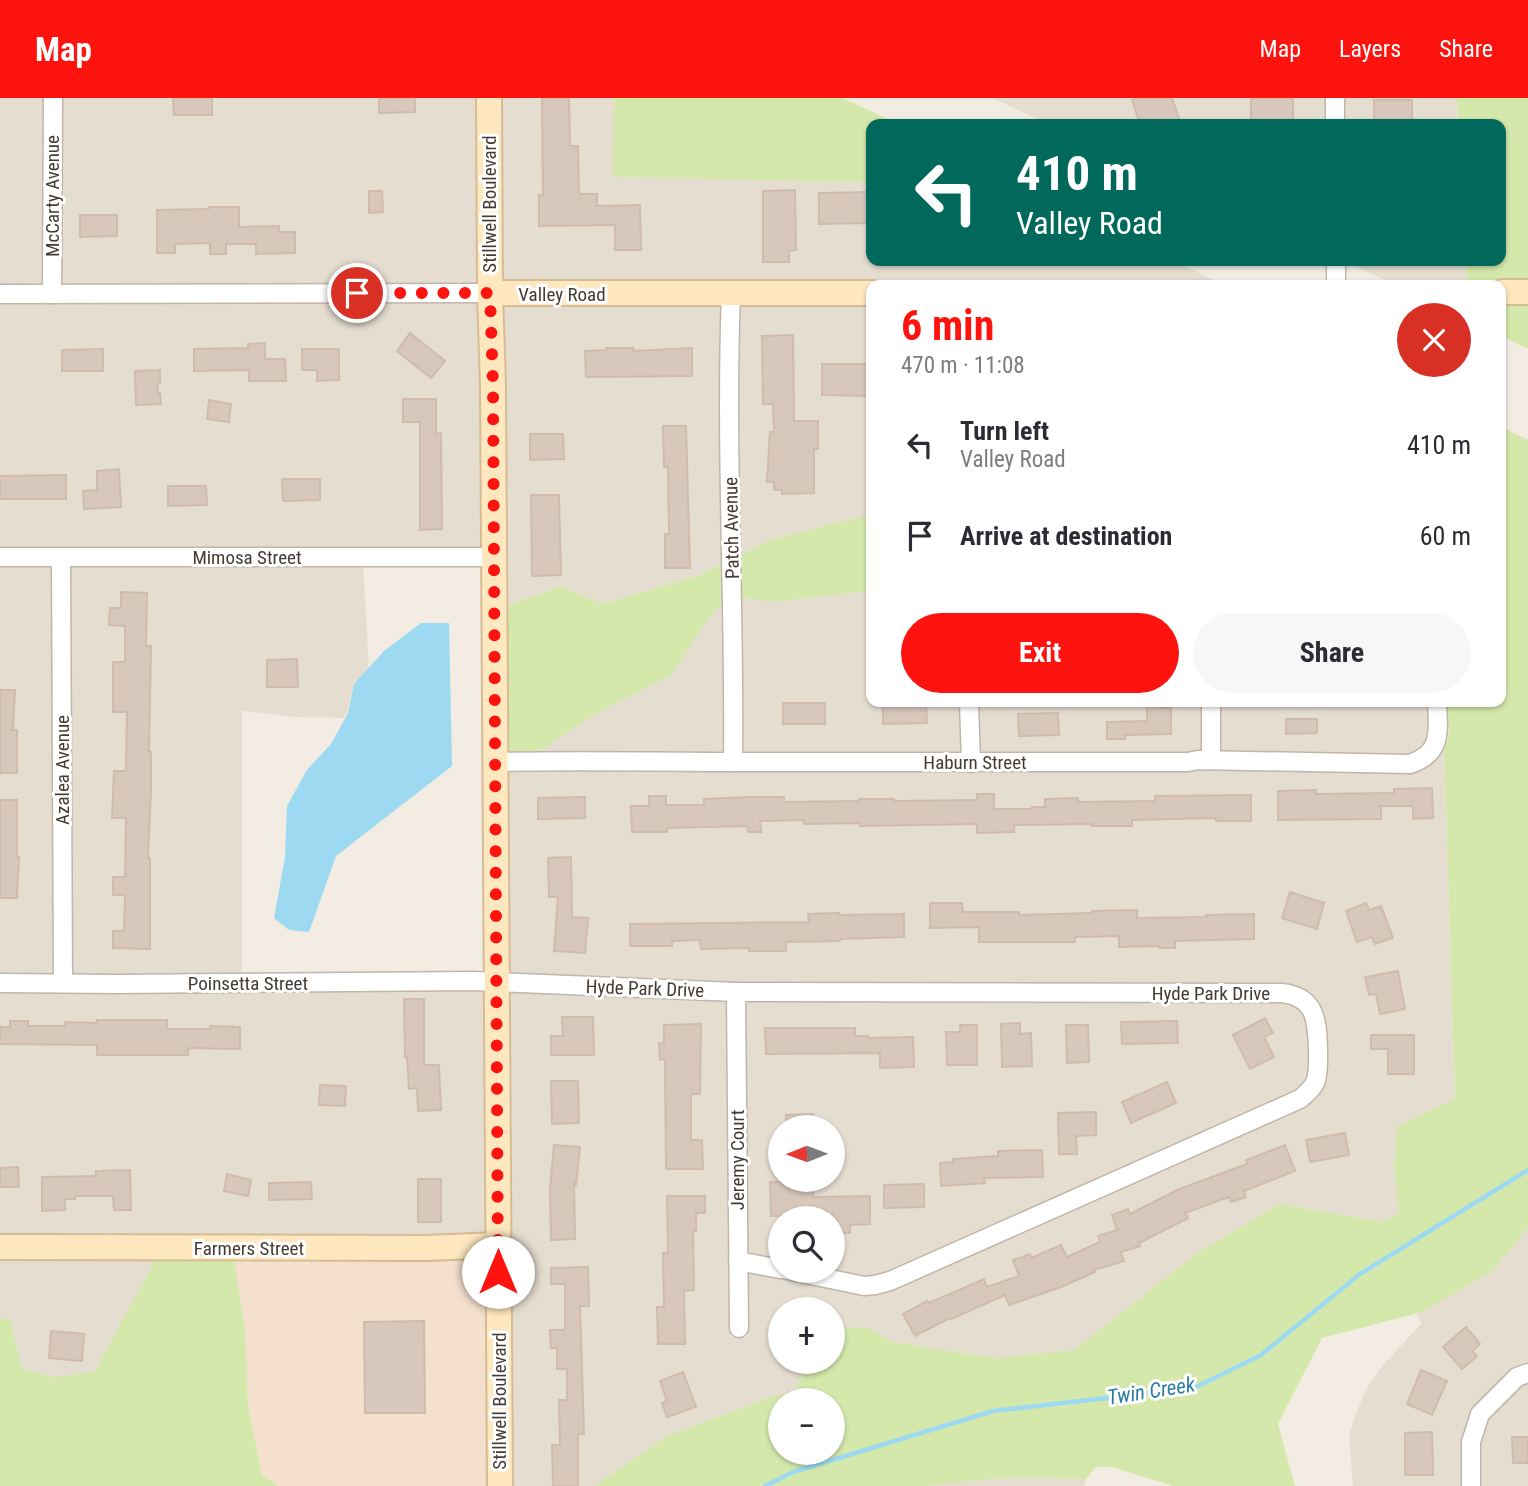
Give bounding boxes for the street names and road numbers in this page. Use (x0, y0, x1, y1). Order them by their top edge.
street label: McCarty Avenue (41, 135, 64, 257)
street label: Stillwell Boulevard (478, 135, 501, 273)
street label: Valley Road (518, 283, 606, 306)
street label: Patch Avenue (719, 477, 744, 579)
street label: Mimosa Street (192, 546, 302, 569)
street label: Azalea Avenue (51, 715, 74, 825)
street label: Haburn Street (923, 751, 1027, 774)
street label: Poinsetta Street (188, 972, 308, 995)
street label: Hyde Park Drive (585, 975, 705, 1002)
street label: Hyde Park Drive (1152, 982, 1270, 1005)
street label: Jeremy Court (726, 1110, 749, 1210)
street label: Farmers Street (194, 1237, 304, 1260)
street label: Stillwell Boulevard (488, 1332, 511, 1470)

